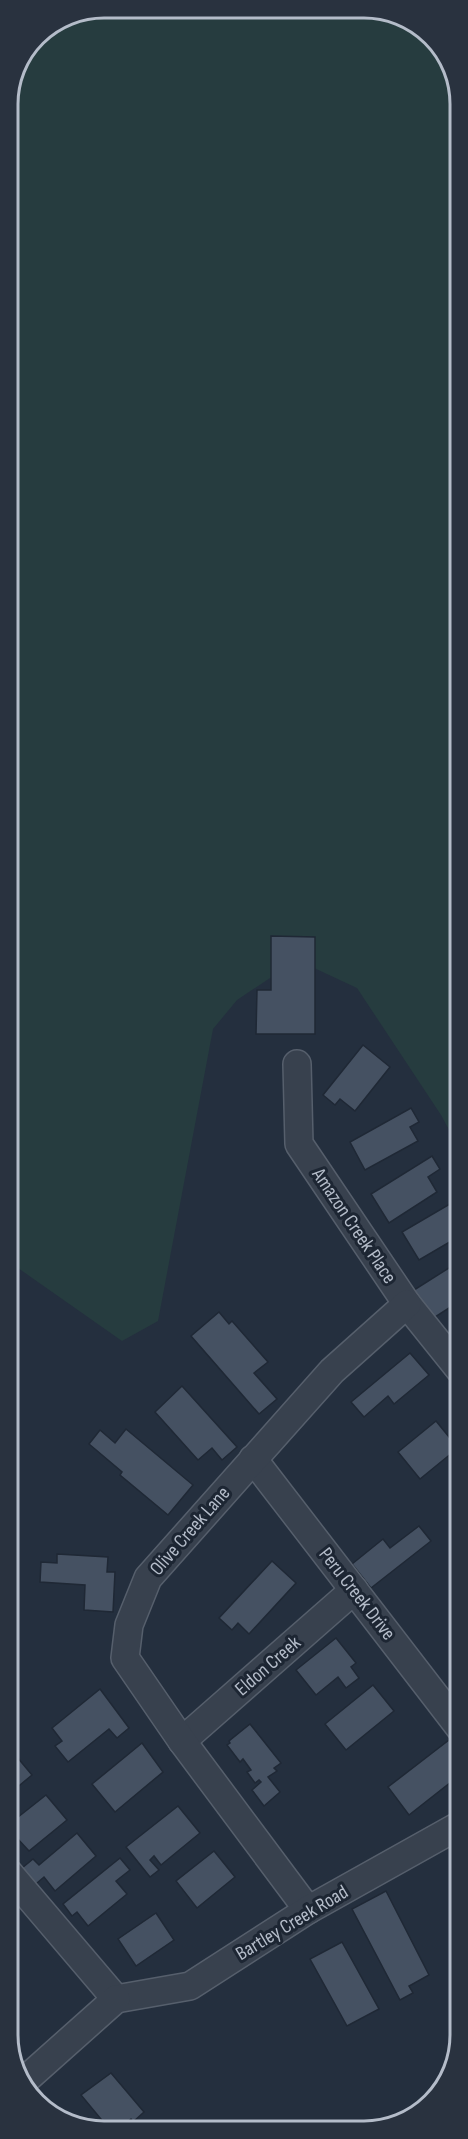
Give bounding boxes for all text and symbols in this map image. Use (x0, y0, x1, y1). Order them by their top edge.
street label: Amazon Creek Place (306, 1163, 401, 1288)
street label: Olive Creek Lane (145, 1482, 235, 1580)
street label: Peru Creek Drive (313, 1543, 401, 1645)
street label: Eldon Creek (230, 1631, 306, 1701)
street label: Bartley Creek Road (232, 1880, 352, 1966)

